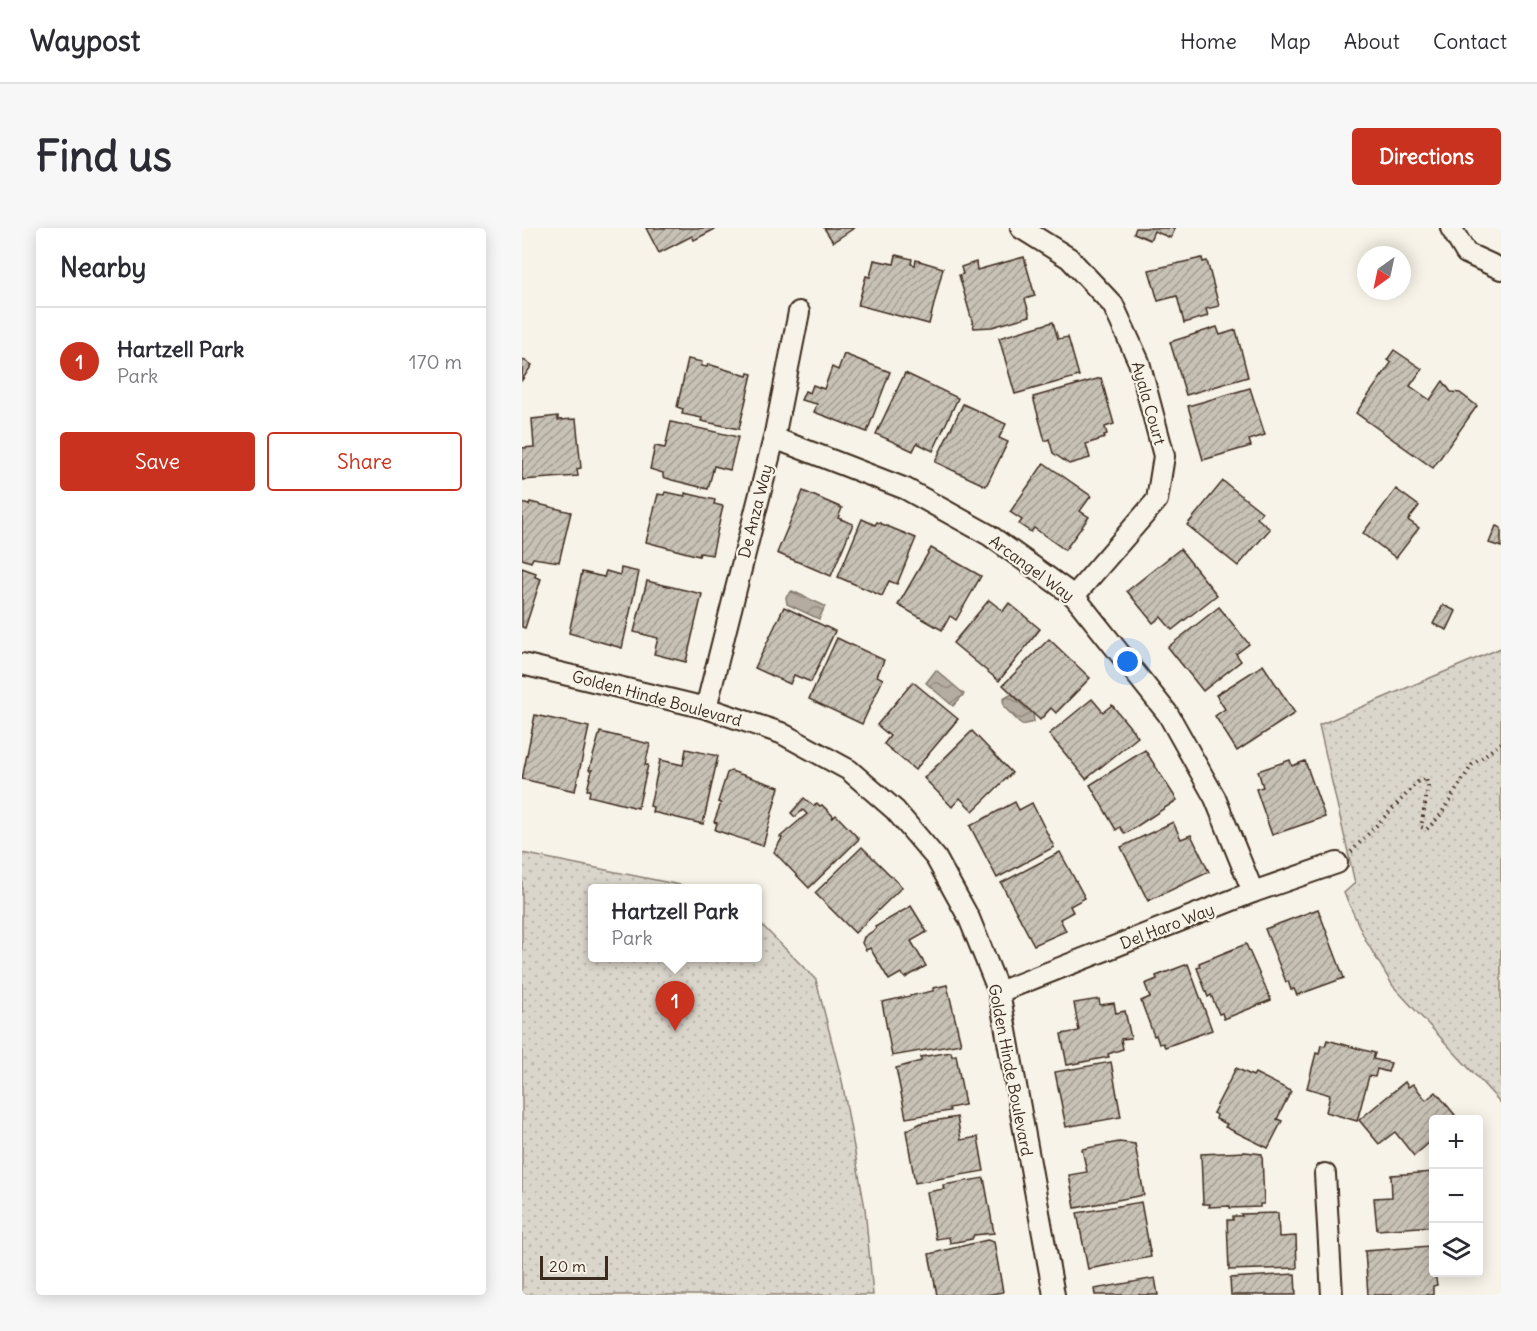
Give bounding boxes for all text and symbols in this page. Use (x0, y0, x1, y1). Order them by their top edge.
text: Waypost (30, 23, 140, 59)
text: Home (1180, 28, 1237, 55)
text: Map (1270, 28, 1311, 55)
text: About (1344, 28, 1400, 55)
text: Contact (1433, 28, 1507, 55)
button: Directions (1352, 128, 1501, 185)
text: Find us (36, 130, 172, 182)
north arrow (1357, 246, 1411, 300)
text: Nearby (60, 251, 146, 284)
text: Hartzell Park (117, 335, 244, 363)
text: 1 (76, 349, 83, 374)
text: 170 m (409, 349, 462, 374)
street label: Ayala Court (1128, 359, 1171, 448)
text: Park (117, 363, 158, 388)
button: Save (60, 432, 255, 491)
button: Share (267, 432, 462, 491)
street label: De Anza Way (734, 462, 776, 560)
street label: Arcangel Way (986, 530, 1078, 606)
your location (1113, 647, 1142, 676)
street label: Golden Hinde Boulevard (570, 666, 744, 730)
popup (588, 884, 762, 962)
text: Hartzell Park (611, 897, 739, 925)
street label: Del Haro Way (1117, 899, 1217, 953)
text: Park (611, 925, 653, 950)
pin: 1 (656, 982, 694, 1031)
street label: Golden Hinde Boulevard (985, 982, 1037, 1158)
map controls (1429, 1115, 1483, 1277)
button: + (1429, 1115, 1483, 1169)
button: − (1429, 1169, 1483, 1223)
button: layers (1429, 1223, 1483, 1277)
scale bar (540, 1253, 608, 1280)
text: 20 m (549, 1256, 586, 1276)

